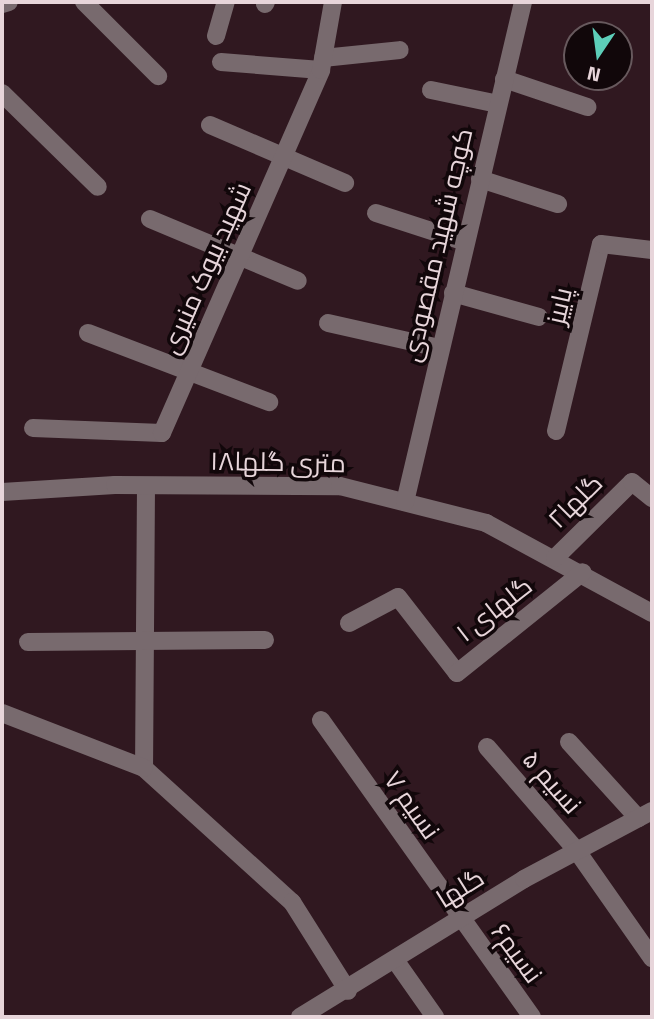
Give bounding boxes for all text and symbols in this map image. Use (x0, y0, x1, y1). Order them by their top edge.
north arrow (563, 21, 633, 91)
text: N (584, 59, 603, 91)
street label: کوچه شهید مقصودی (395, 125, 479, 365)
street label: شهید بیوک منیری (154, 177, 258, 359)
street label: پاییز (540, 284, 578, 328)
street label: ۱۸متری گلها (210, 445, 346, 479)
street label: گلها۲ (541, 467, 609, 535)
street label: گلهای ۱ (450, 570, 538, 648)
street label: نسیم ۵ (516, 744, 588, 820)
street label: نسیم ۷ (377, 765, 447, 845)
street label: گلها (430, 861, 490, 915)
street label: نسیم۶ (485, 917, 549, 989)

